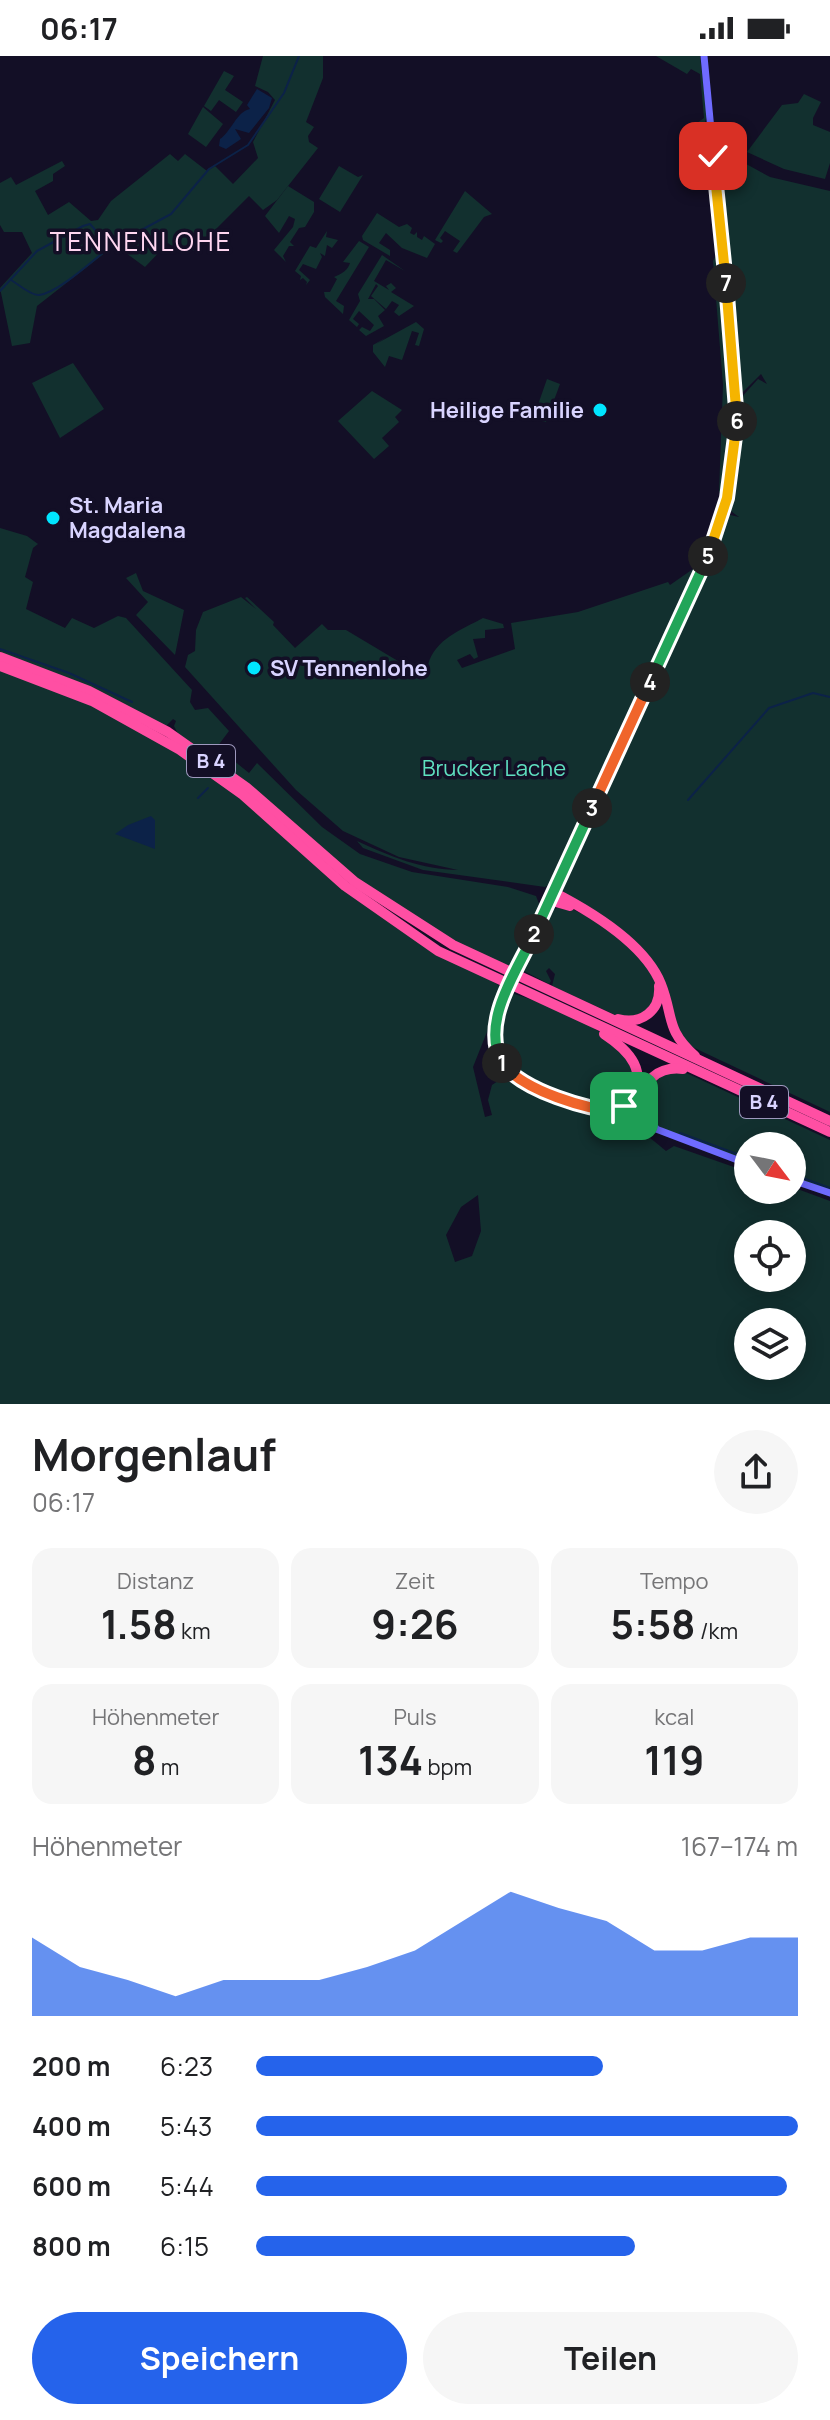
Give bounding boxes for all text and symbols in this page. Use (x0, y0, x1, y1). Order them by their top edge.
text: 06:17 (40, 8, 118, 49)
pin (679, 122, 747, 190)
icon: check (691, 134, 735, 178)
district label: TENNENLOHE (50, 223, 232, 259)
pin: 7 (706, 263, 746, 303)
text: 7 (720, 268, 732, 298)
place label: Heilige Familie (430, 395, 584, 425)
marker: Heilige Familie (591, 401, 609, 419)
pin: 6 (717, 401, 757, 441)
text: 6 (730, 406, 744, 436)
place label: St. Maria Magdalena (69, 490, 186, 545)
marker: St. Maria Magdalena (44, 509, 62, 527)
pin: 5 (688, 536, 728, 576)
text: 5 (702, 541, 714, 571)
place label: SV Tennenlohe (270, 653, 428, 683)
marker: SV Tennenlohe (245, 659, 263, 677)
pin: 4 (630, 662, 670, 702)
text: 4 (643, 667, 657, 697)
road number: B 4 (187, 745, 235, 777)
park label: Brucker Lache (422, 753, 566, 783)
pin: 3 (572, 788, 612, 828)
text: 3 (586, 793, 598, 823)
pin: 2 (514, 914, 554, 954)
text: 2 (527, 919, 541, 949)
pin: 1 (482, 1043, 522, 1083)
text: 1 (497, 1048, 507, 1078)
pin (590, 1072, 658, 1140)
icon: arrive (602, 1084, 646, 1128)
road number: B 4 (740, 1086, 788, 1118)
north arrow (734, 1132, 806, 1204)
map controls (734, 1132, 806, 1380)
button: locate (734, 1220, 806, 1292)
button: layers (734, 1308, 806, 1380)
text: Morgenlauf (32, 1424, 276, 1484)
button: share (714, 1430, 798, 1514)
text: 06:17 (32, 1484, 95, 1520)
text: Distanz (117, 1566, 194, 1596)
text: Zeit (395, 1566, 435, 1596)
text: Tempo (640, 1566, 709, 1596)
text: 1.58 (101, 1596, 177, 1651)
text: 9:26 (371, 1596, 459, 1651)
text: 5:58 (611, 1596, 696, 1651)
text: km (177, 1616, 211, 1646)
text: /km (696, 1616, 738, 1646)
text: Höhenmeter (92, 1702, 219, 1732)
text: Puls (393, 1702, 437, 1732)
text: kcal (654, 1702, 694, 1732)
text: 8 (132, 1732, 156, 1787)
text: 134 (358, 1732, 423, 1787)
text: 119 (644, 1732, 704, 1787)
text: m (156, 1752, 179, 1782)
text: bpm (423, 1752, 472, 1782)
text: Höhenmeter (32, 1828, 183, 1864)
text: 167–174 m (681, 1828, 798, 1864)
text: 200 m (32, 2048, 110, 2084)
text: 6:23 (160, 2048, 213, 2084)
text: 400 m (32, 2108, 111, 2144)
text: 5:43 (160, 2108, 213, 2144)
text: 600 m (32, 2168, 111, 2204)
text: 5:44 (160, 2168, 214, 2204)
text: 800 m (32, 2228, 111, 2264)
text: 6:15 (160, 2228, 209, 2264)
button: Speichern (32, 2312, 407, 2404)
button: Teilen (423, 2312, 798, 2404)

